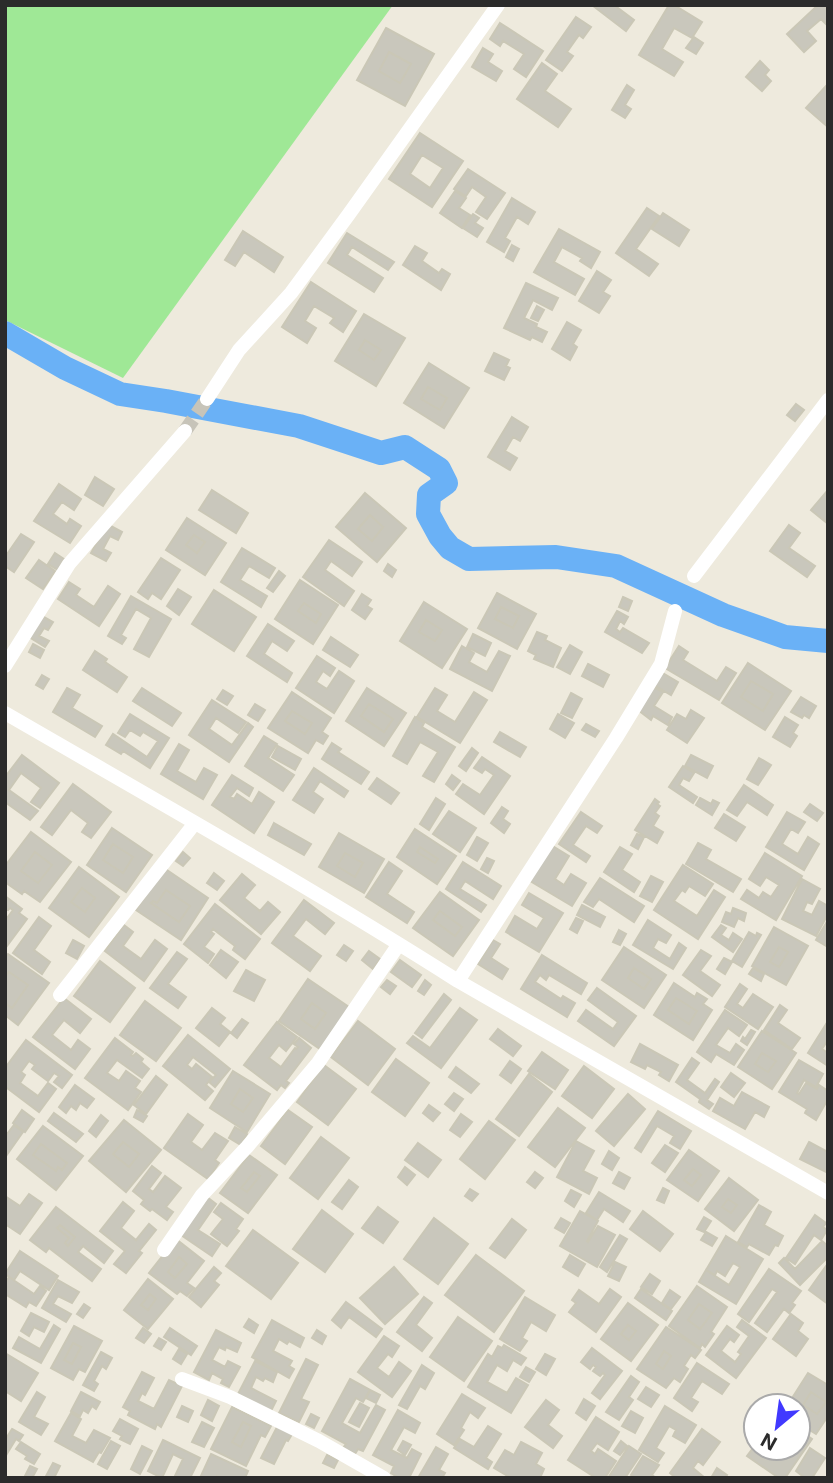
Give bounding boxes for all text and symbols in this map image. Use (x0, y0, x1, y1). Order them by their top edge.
north arrow (742, 1392, 812, 1462)
text: N (757, 1428, 781, 1455)

